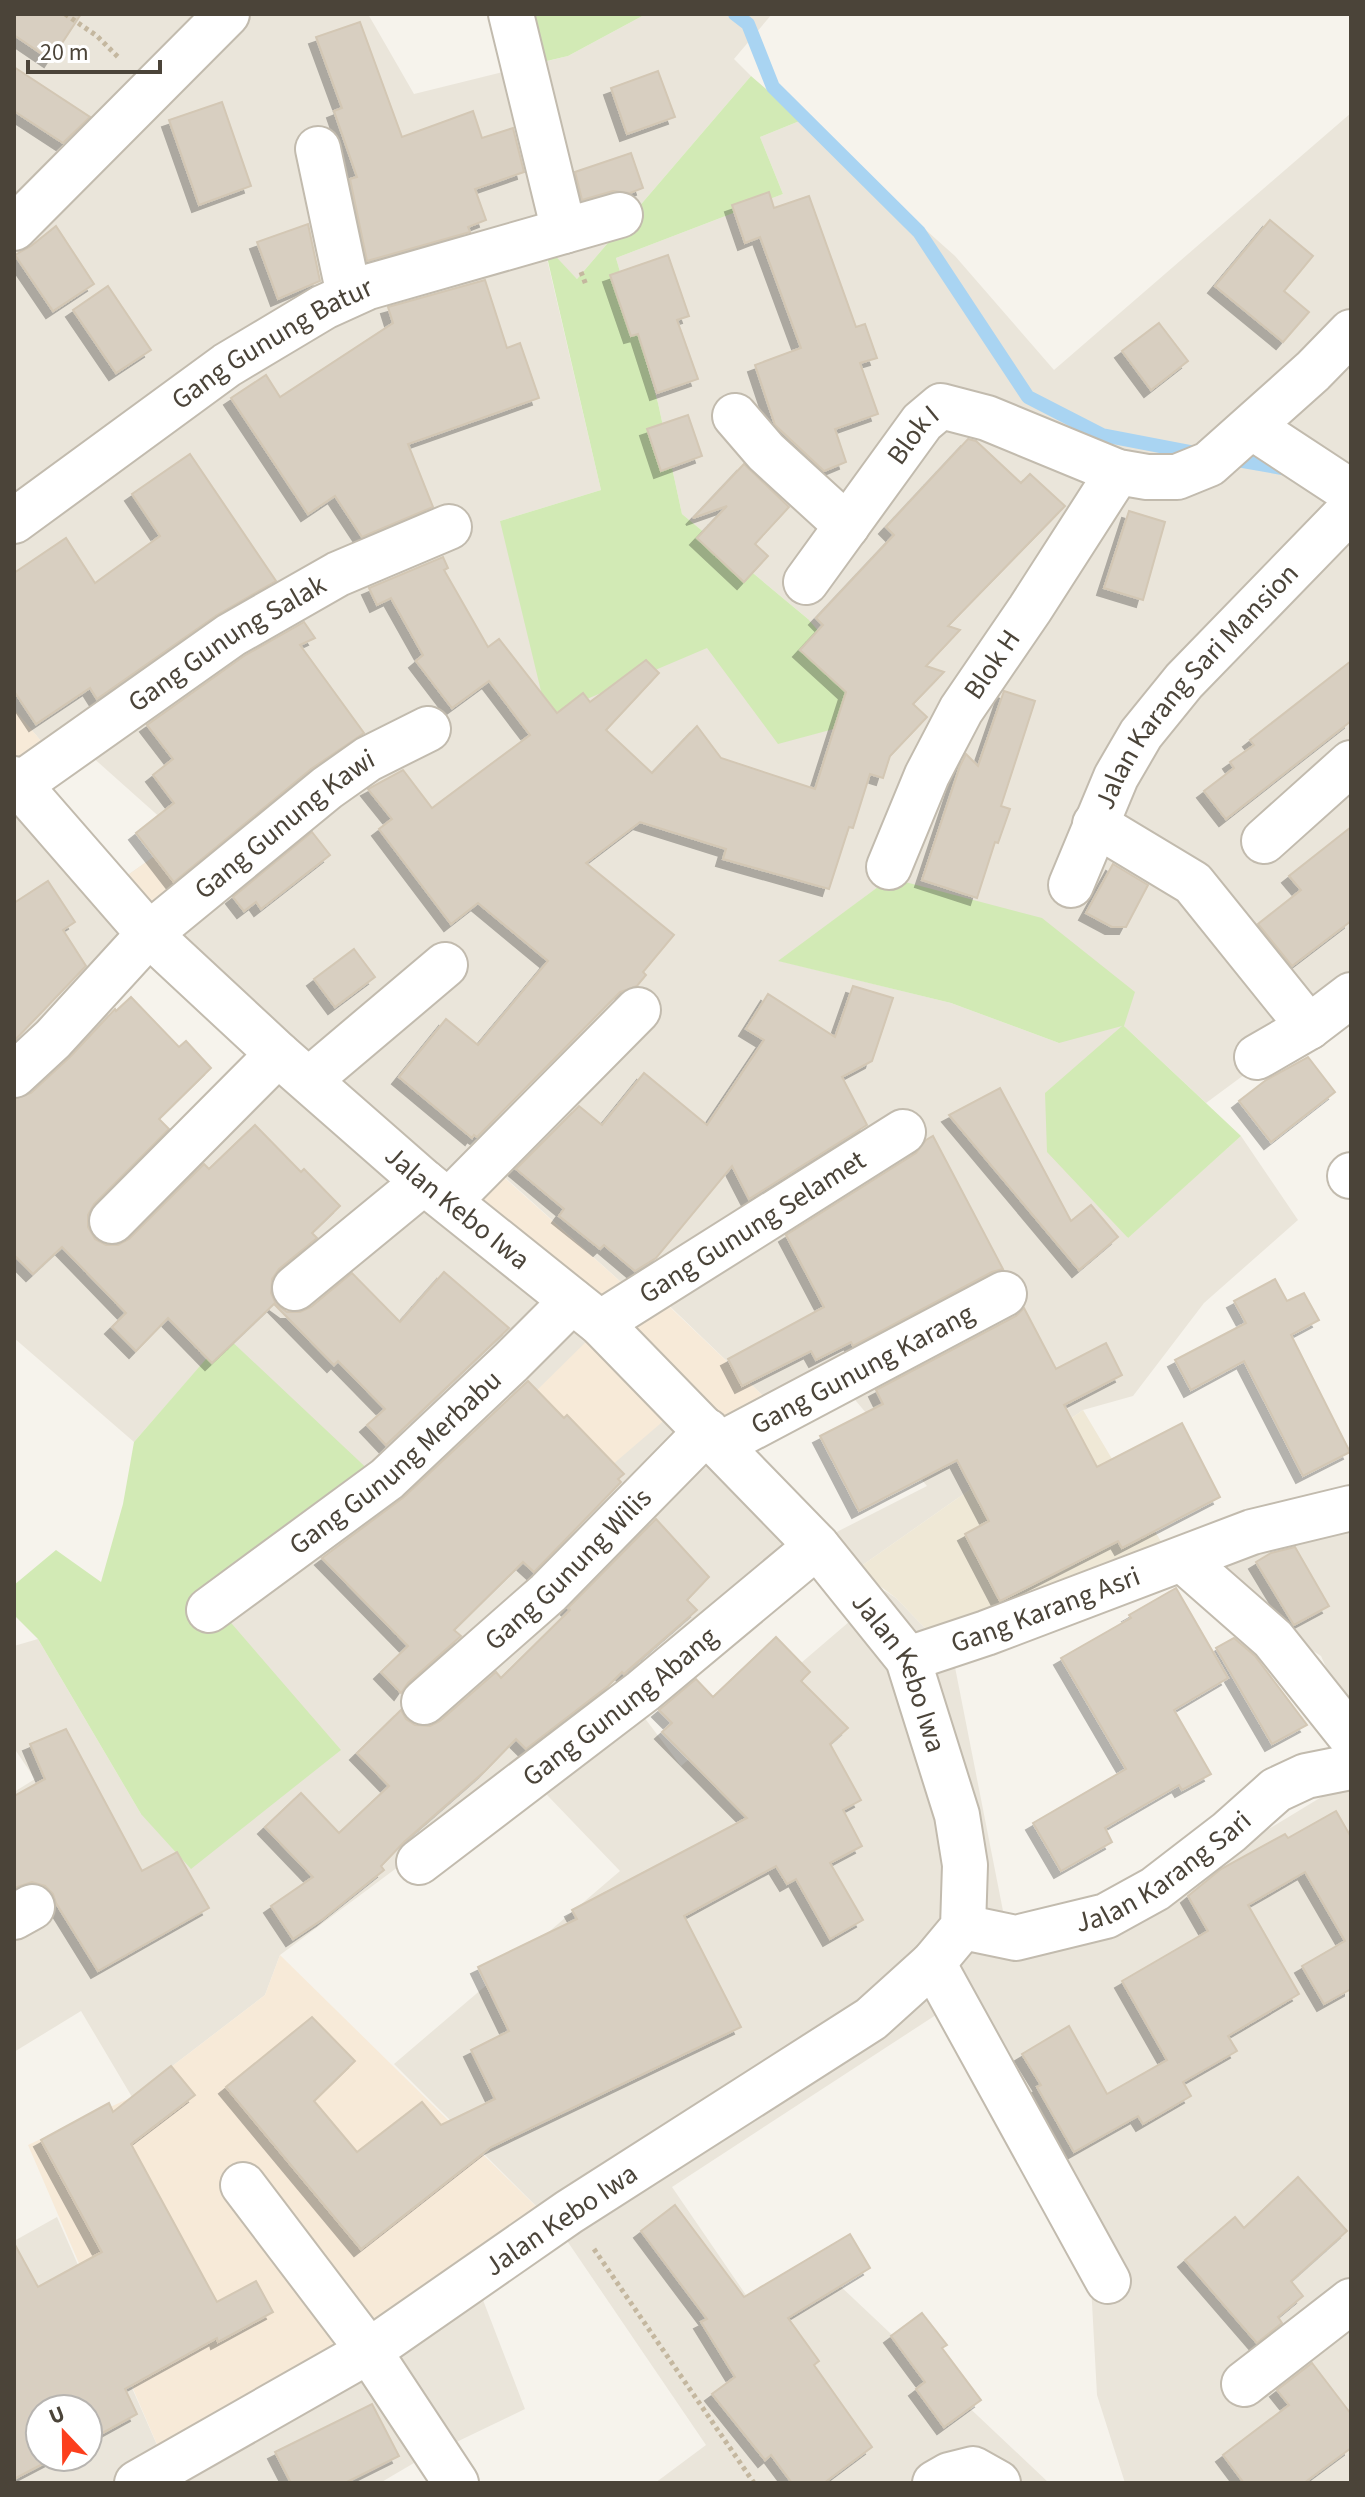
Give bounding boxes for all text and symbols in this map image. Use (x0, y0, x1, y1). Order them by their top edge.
scale bar (28, 24, 160, 74)
text: 20 m (40, 35, 89, 70)
street label: Gang Gunung Batur (163, 267, 379, 419)
street label: Blok I (877, 396, 948, 473)
street label: Jalan Karang Sari Mansion (1085, 554, 1308, 815)
street label: Gang Gunung Salak (120, 565, 334, 722)
street label: Blok H (954, 622, 1030, 707)
street label: Gang Gunung Kawi (186, 739, 382, 909)
street label: Jalan Kebo Iwa (376, 1136, 539, 1279)
street label: Gang Gunung Selamet (631, 1140, 874, 1314)
street label: Gang Gunung Karang (744, 1293, 981, 1445)
street label: Gang Gunung Merbabu (281, 1361, 511, 1565)
street label: Gang Gunung Wilis (476, 1479, 661, 1660)
street label: Gang Karang Asri (946, 1556, 1146, 1663)
street label: Jalan Kebo Iwa (842, 1584, 956, 1758)
street label: Gang Gunung Abang (514, 1617, 726, 1796)
street label: Jalan Karang Sari (1071, 1801, 1260, 1943)
street label: Jalan Kebo Iwa (476, 2154, 646, 2286)
north arrow (24, 2393, 104, 2473)
text: U (44, 2398, 70, 2433)

